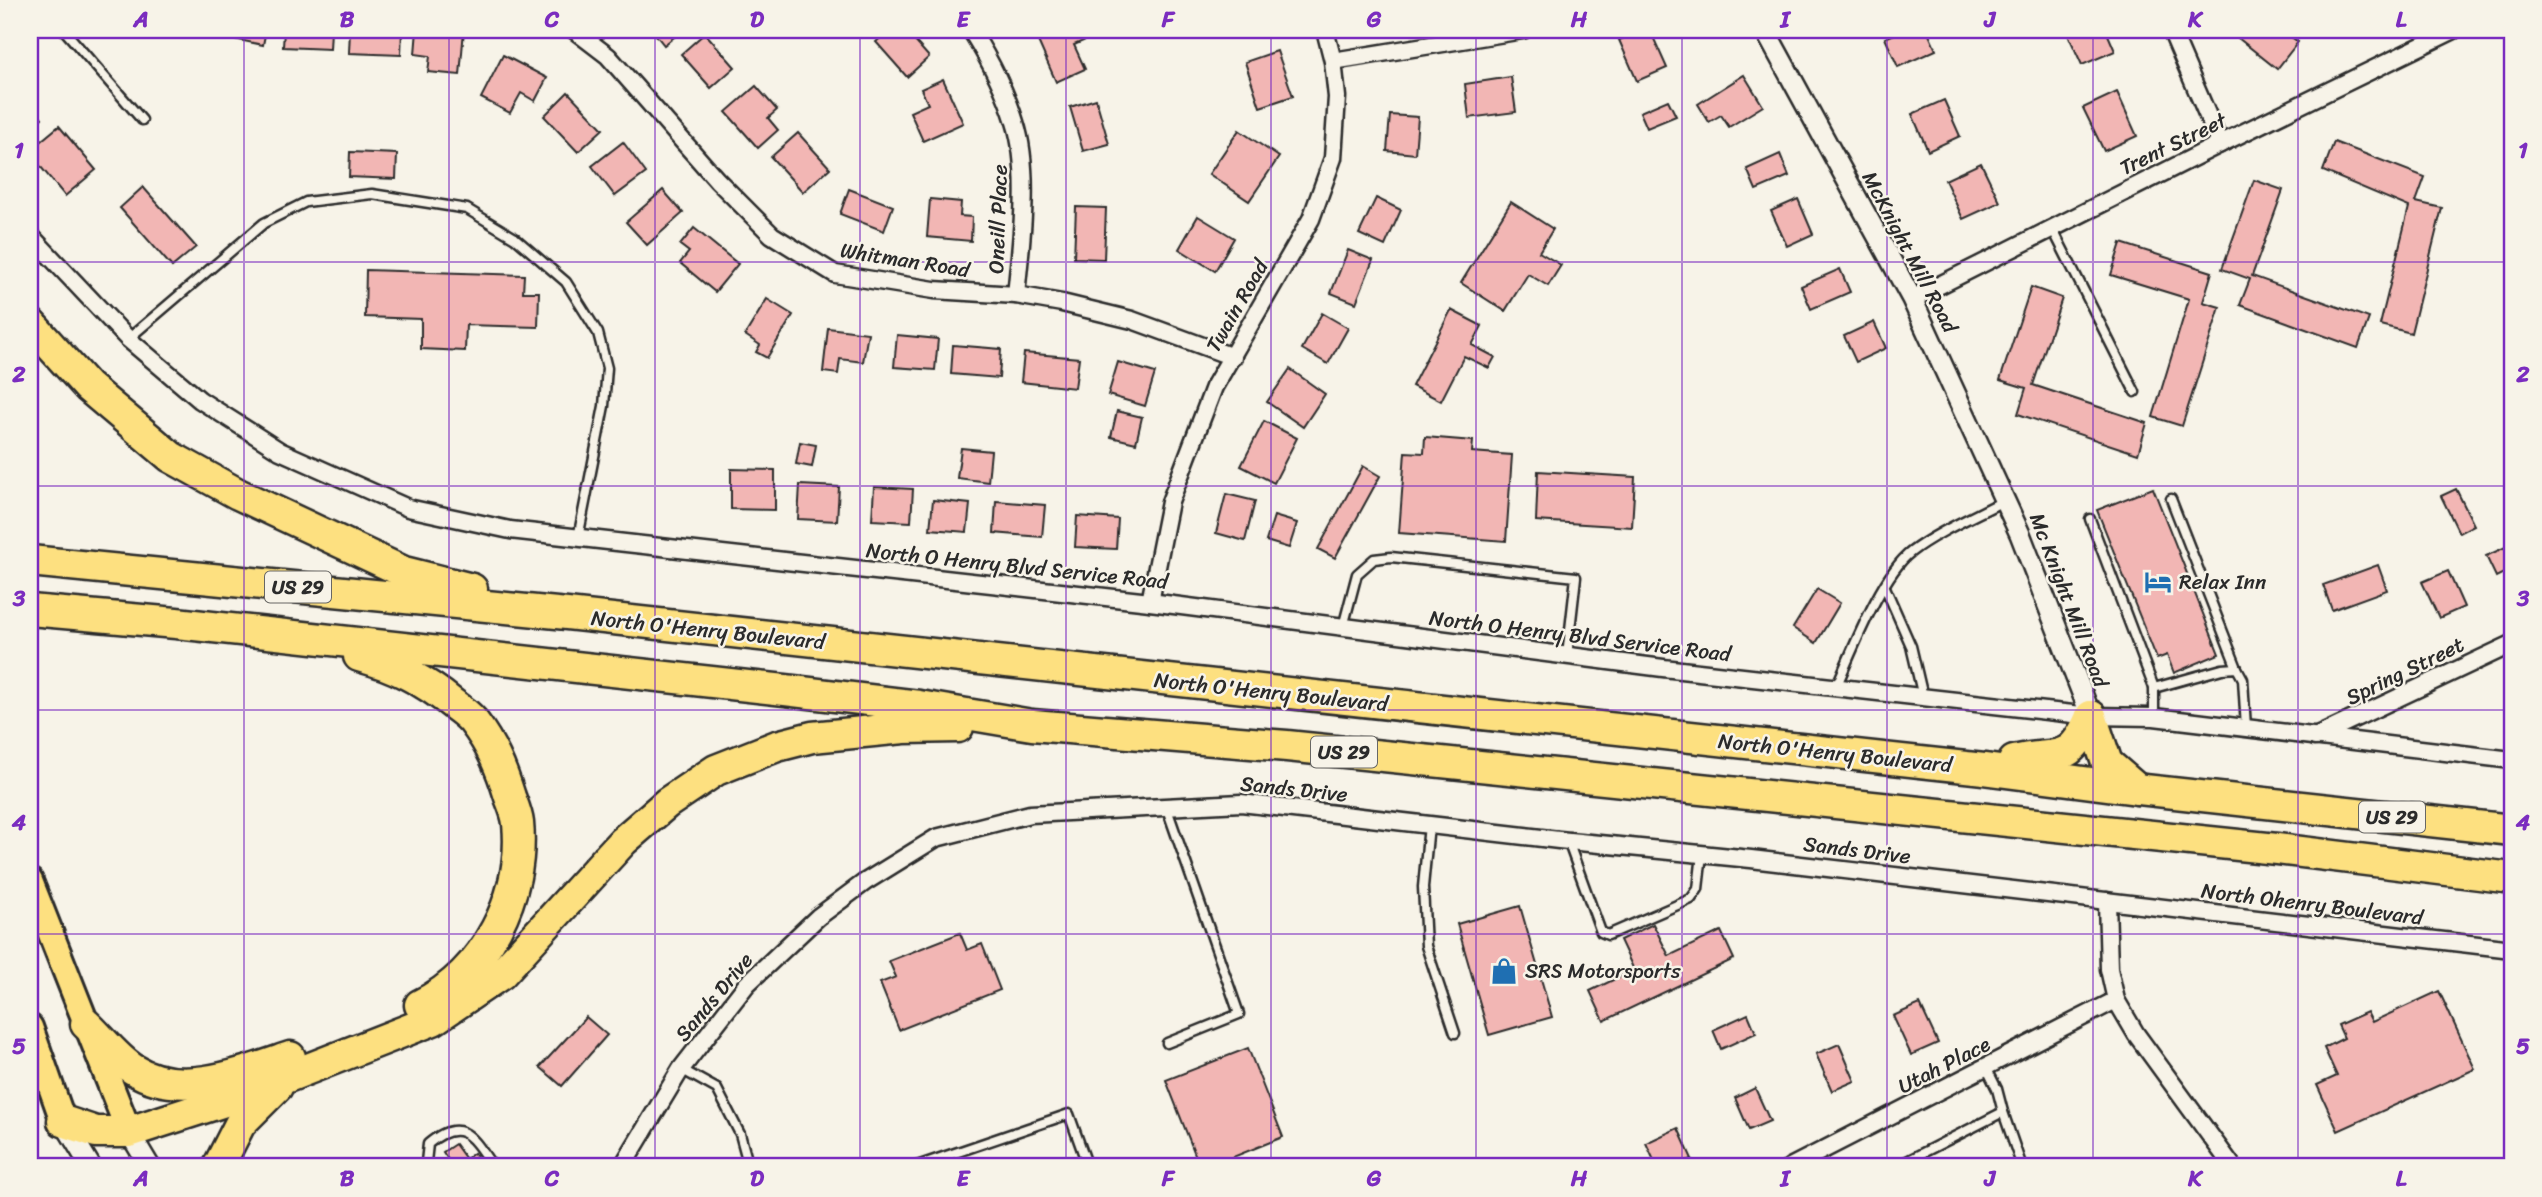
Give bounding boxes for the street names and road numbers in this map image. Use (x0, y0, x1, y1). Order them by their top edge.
street label: Trent Street (2113, 101, 2235, 186)
street label: Oneill Place (977, 163, 1019, 274)
street label: McKnight Mill Road (1851, 164, 1970, 342)
street label: Whitman Road (838, 231, 974, 289)
street label: Twain Road (1195, 251, 1280, 360)
street label: Mc Knight Mill Road (2018, 507, 2120, 695)
street label: North O Henry Blvd Service Road (864, 531, 1172, 601)
road number: US 29 (265, 572, 331, 602)
street label: North O'Henry Boulevard (589, 599, 829, 661)
street label: North O Henry Blvd Service Road (1427, 599, 1735, 674)
street label: Spring Street (2339, 626, 2471, 716)
street label: North O'Henry Boulevard (1152, 661, 1392, 723)
street label: North O'Henry Boulevard (1716, 722, 1956, 784)
road number: US 29 (1311, 736, 1377, 768)
street label: Sands Drive (1238, 764, 1350, 814)
road number: US 29 (2359, 802, 2425, 832)
street label: Sands Drive (1801, 825, 1913, 875)
street label: North Ohenry Boulevard (2199, 872, 2427, 937)
street label: Sands Drive (665, 943, 763, 1050)
street label: Utah Place (1891, 1025, 1997, 1105)

